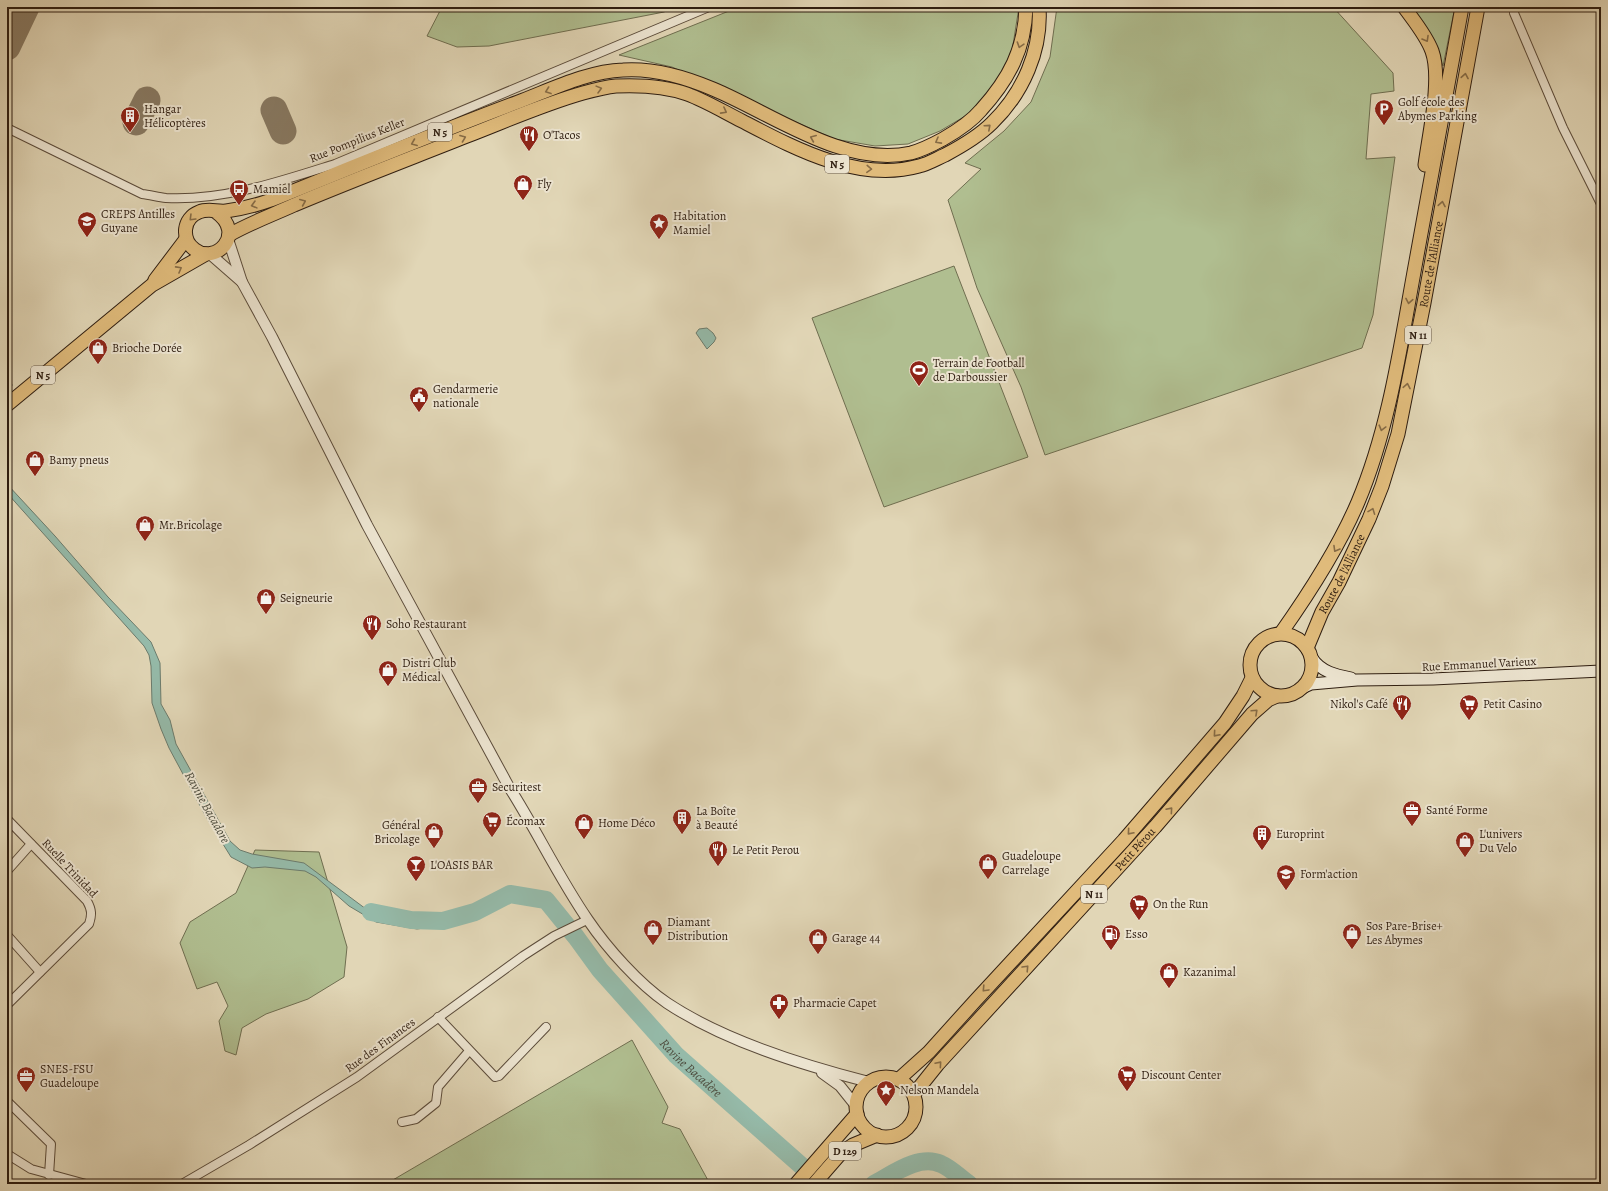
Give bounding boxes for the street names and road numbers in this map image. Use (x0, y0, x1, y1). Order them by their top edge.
street label: Rue Pompilius Keller (307, 113, 407, 166)
road number: N 5 (428, 123, 452, 141)
road number: N 5 (825, 155, 849, 173)
street label: Route de l'Alliance (1415, 220, 1447, 309)
road number: N 11 (1405, 326, 1431, 344)
road number: N 5 (31, 366, 55, 384)
street label: Route de l'Alliance (1315, 531, 1369, 617)
street label: Rue Emmanuel Varieux (1421, 653, 1537, 675)
street label: Petit Pérou (1111, 823, 1159, 874)
street label: Ruelle Trinidad (39, 835, 102, 901)
road number: N 11 (1081, 885, 1107, 903)
street label: Rue des Finances (342, 1014, 419, 1076)
road number: D 129 (829, 1142, 861, 1160)

